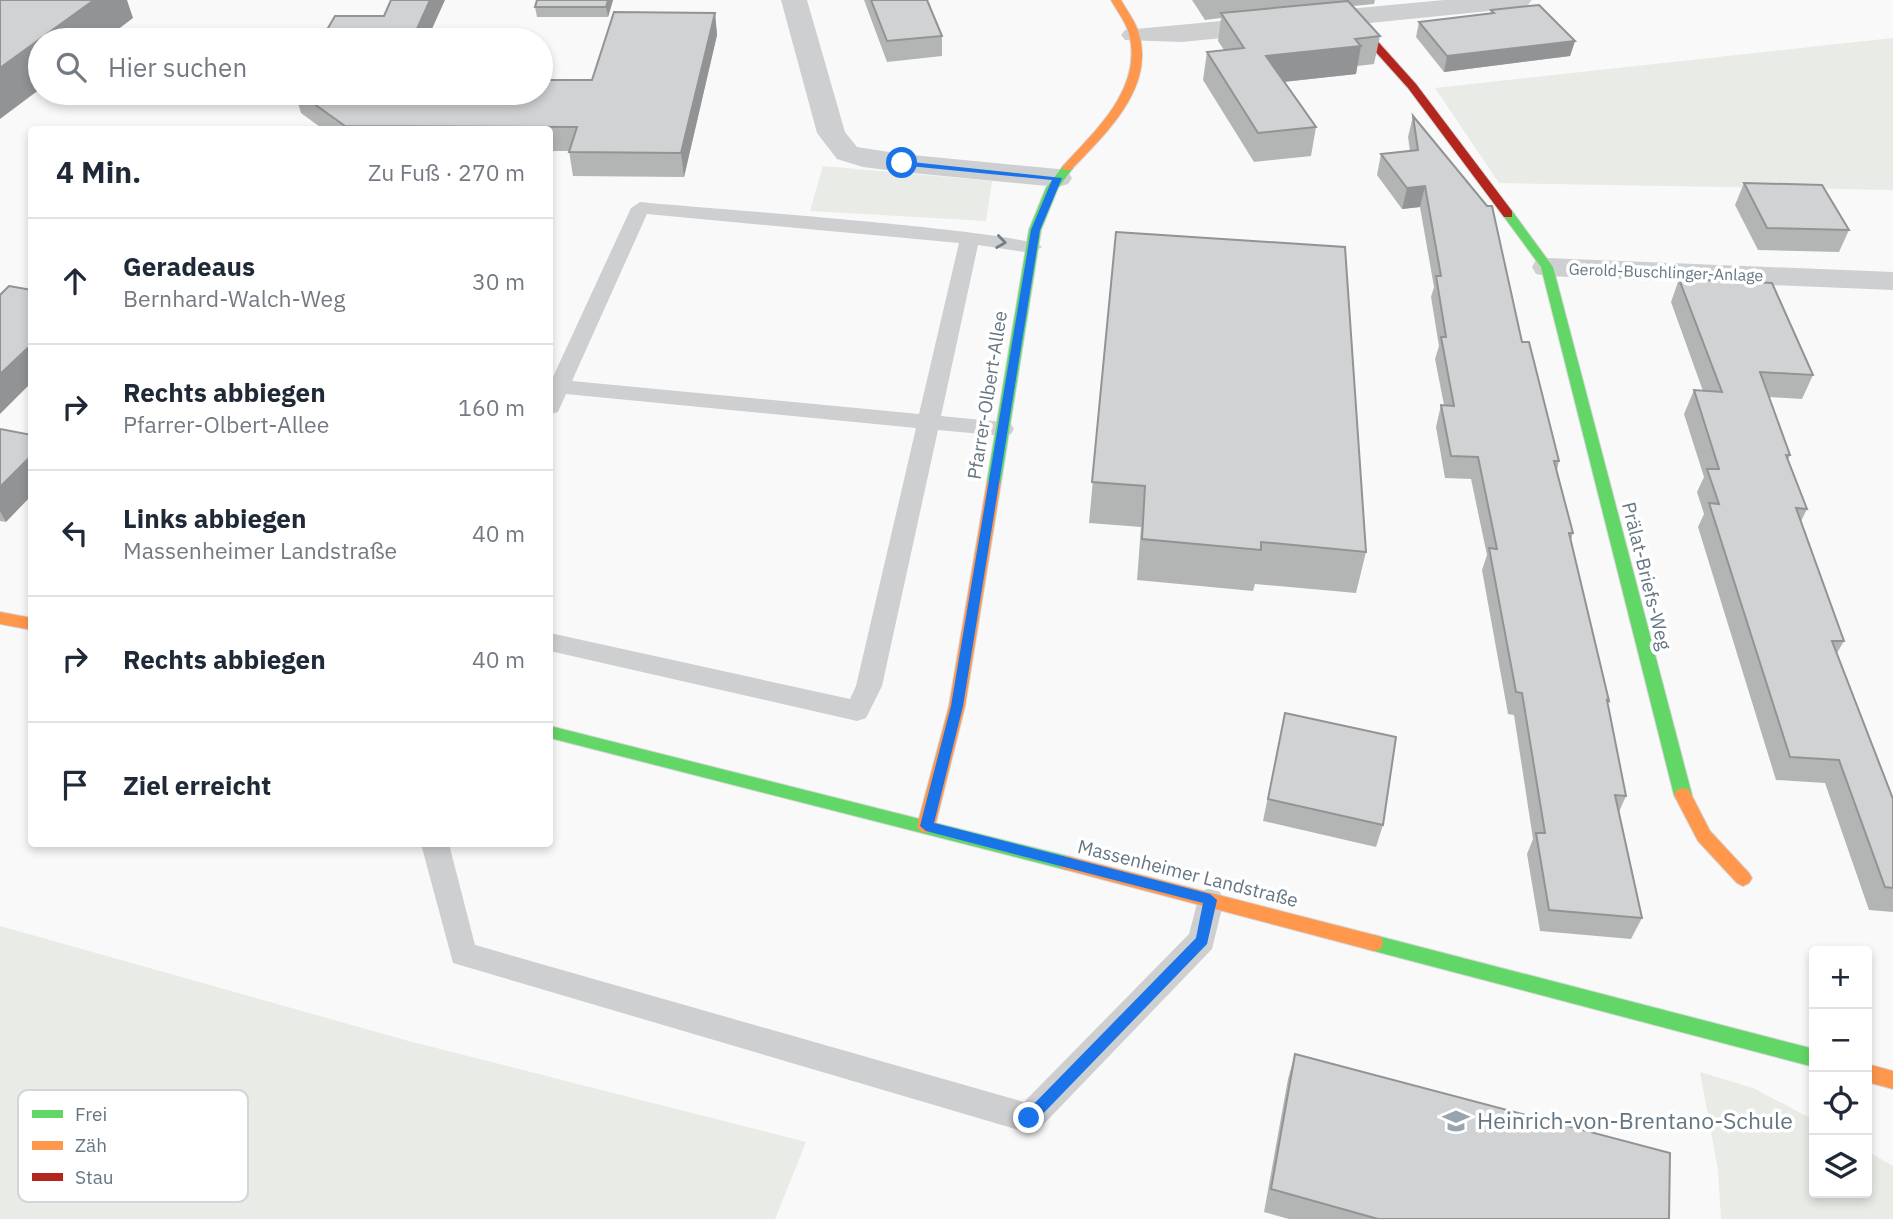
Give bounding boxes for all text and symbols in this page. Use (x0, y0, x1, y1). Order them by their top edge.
search box (28, 28, 553, 105)
icon: search (52, 48, 90, 86)
text: Hier suchen (108, 50, 247, 84)
route start (886, 147, 917, 178)
text: 4 Min. (56, 152, 141, 191)
text: Zu Fuß · 270 m (368, 157, 525, 187)
one-way arrow (995, 235, 1007, 250)
text: Geradeaus (123, 249, 255, 283)
street label: Gerold-Buschlinger-Anlage (1568, 259, 1764, 285)
icon: ahead (56, 262, 94, 300)
text: 30 m (472, 266, 525, 296)
text: Bernhard-Walch-Weg (123, 283, 345, 313)
street label: Pfarrer-Olbert-Allee (962, 309, 1012, 481)
text: Rechts abbiegen (123, 375, 326, 409)
icon: right (56, 388, 94, 426)
text: 160 m (458, 392, 525, 422)
text: Pfarrer-Olbert-Allee (123, 409, 329, 439)
street label: Prälat-Briefs-Weg (1617, 499, 1677, 653)
text: Links abbiegen (123, 501, 306, 535)
icon: left (56, 514, 94, 552)
text: 40 m (472, 518, 525, 548)
text: Massenheimer Landstraße (123, 535, 397, 565)
icon: right (56, 640, 94, 678)
text: Rechts abbiegen (123, 642, 326, 676)
text: 40 m (472, 644, 525, 674)
icon: arrive (56, 766, 94, 804)
text: Ziel erreicht (123, 768, 271, 802)
street label: Massenheimer Landstraße (1075, 834, 1301, 912)
map controls (1809, 946, 1872, 1198)
button: + (1809, 946, 1872, 1009)
button: − (1809, 1009, 1872, 1072)
button: locate (1809, 1072, 1872, 1135)
legend (18, 1090, 248, 1202)
text: Frei (75, 1102, 107, 1126)
route end (1013, 1102, 1044, 1133)
place label: Heinrich-von-Brentano-Schule (1477, 1105, 1793, 1135)
school or university icon: Heinrich-von-Brentano-Schule (1441, 1106, 1471, 1136)
text: Zäh (75, 1133, 107, 1157)
button: layers (1809, 1135, 1872, 1198)
text: Stau (75, 1165, 114, 1189)

